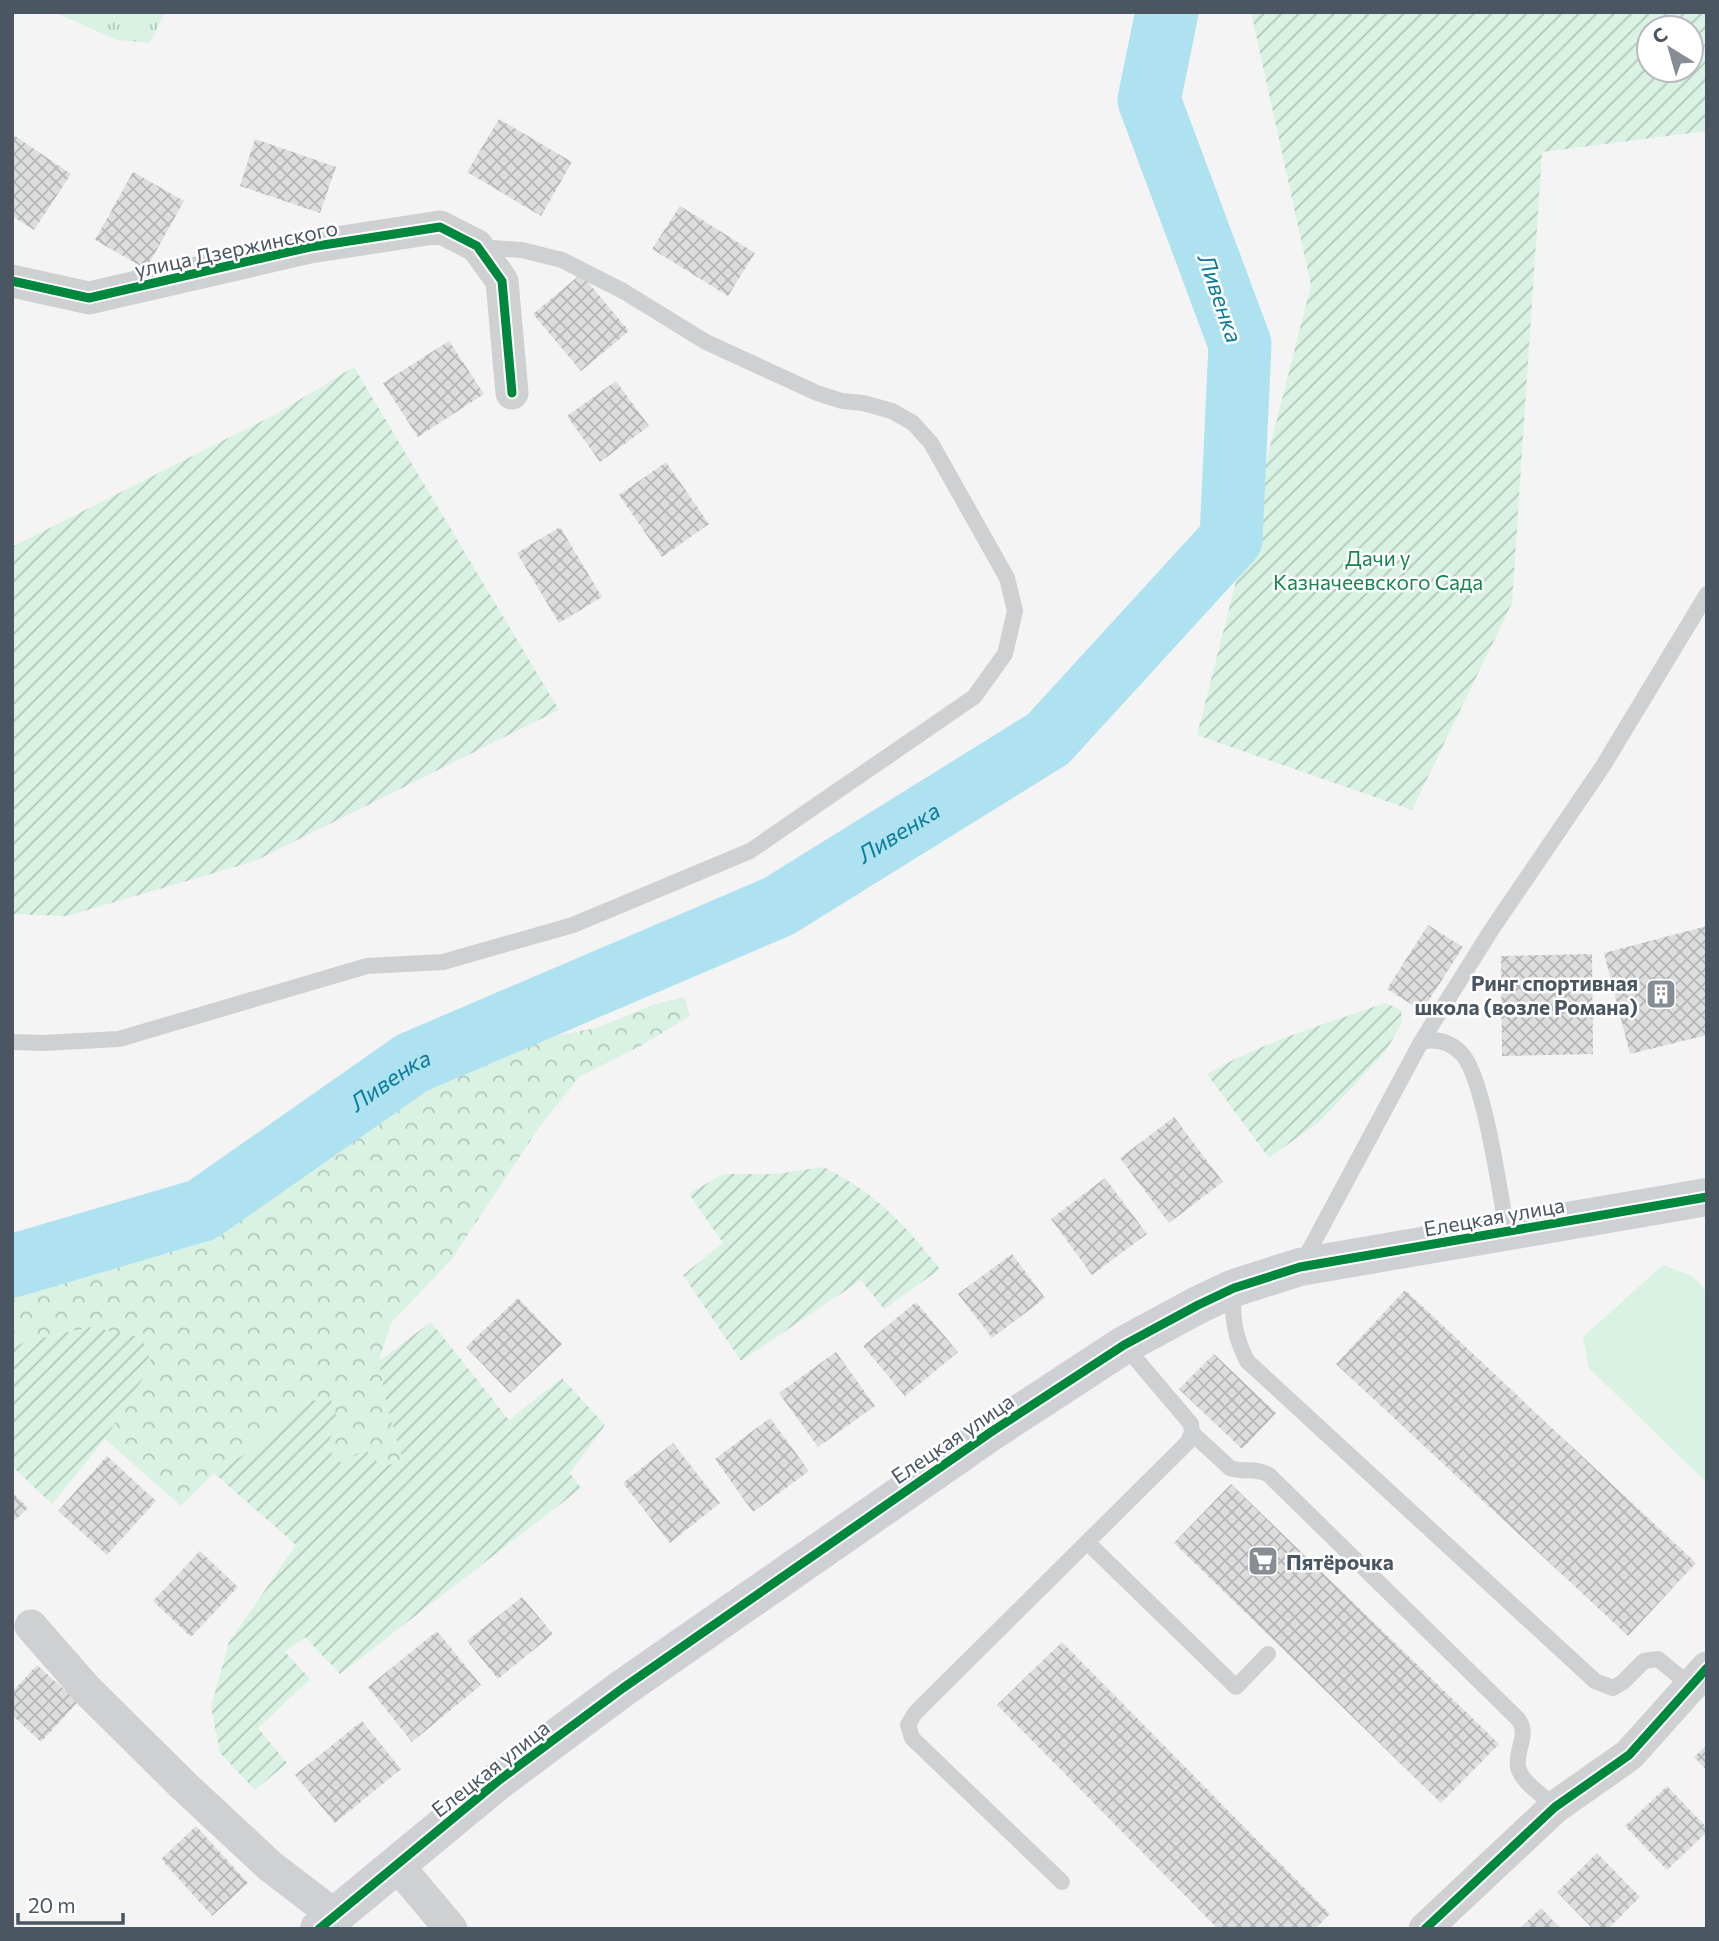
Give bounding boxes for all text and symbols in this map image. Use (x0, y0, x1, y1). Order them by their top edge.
north arrow (1635, 14, 1705, 84)
text: С (1647, 22, 1672, 48)
street label: улица Дзержинского (132, 214, 340, 282)
water label: Ливенка (1192, 249, 1249, 346)
park label: Дачи у Казначеевского Сада (1273, 545, 1483, 594)
water label: Ливенка (851, 796, 945, 869)
place label: Ринг спортивная школа (возле Романа) (1414, 970, 1638, 1019)
building icon: Ринг спортивная школа (возле Романа) (1644, 977, 1678, 1011)
water label: Ливенка (343, 1043, 435, 1117)
street label: Елецкая улица (1422, 1191, 1566, 1241)
street label: Елецкая улица (886, 1388, 1018, 1488)
supermarket icon: Пятёрочка (1246, 1544, 1280, 1578)
place label: Пятёрочка (1286, 1549, 1394, 1574)
street label: Елецкая улица (426, 1714, 554, 1822)
scale bar (18, 1882, 122, 1926)
text: 20 m (28, 1892, 76, 1917)

